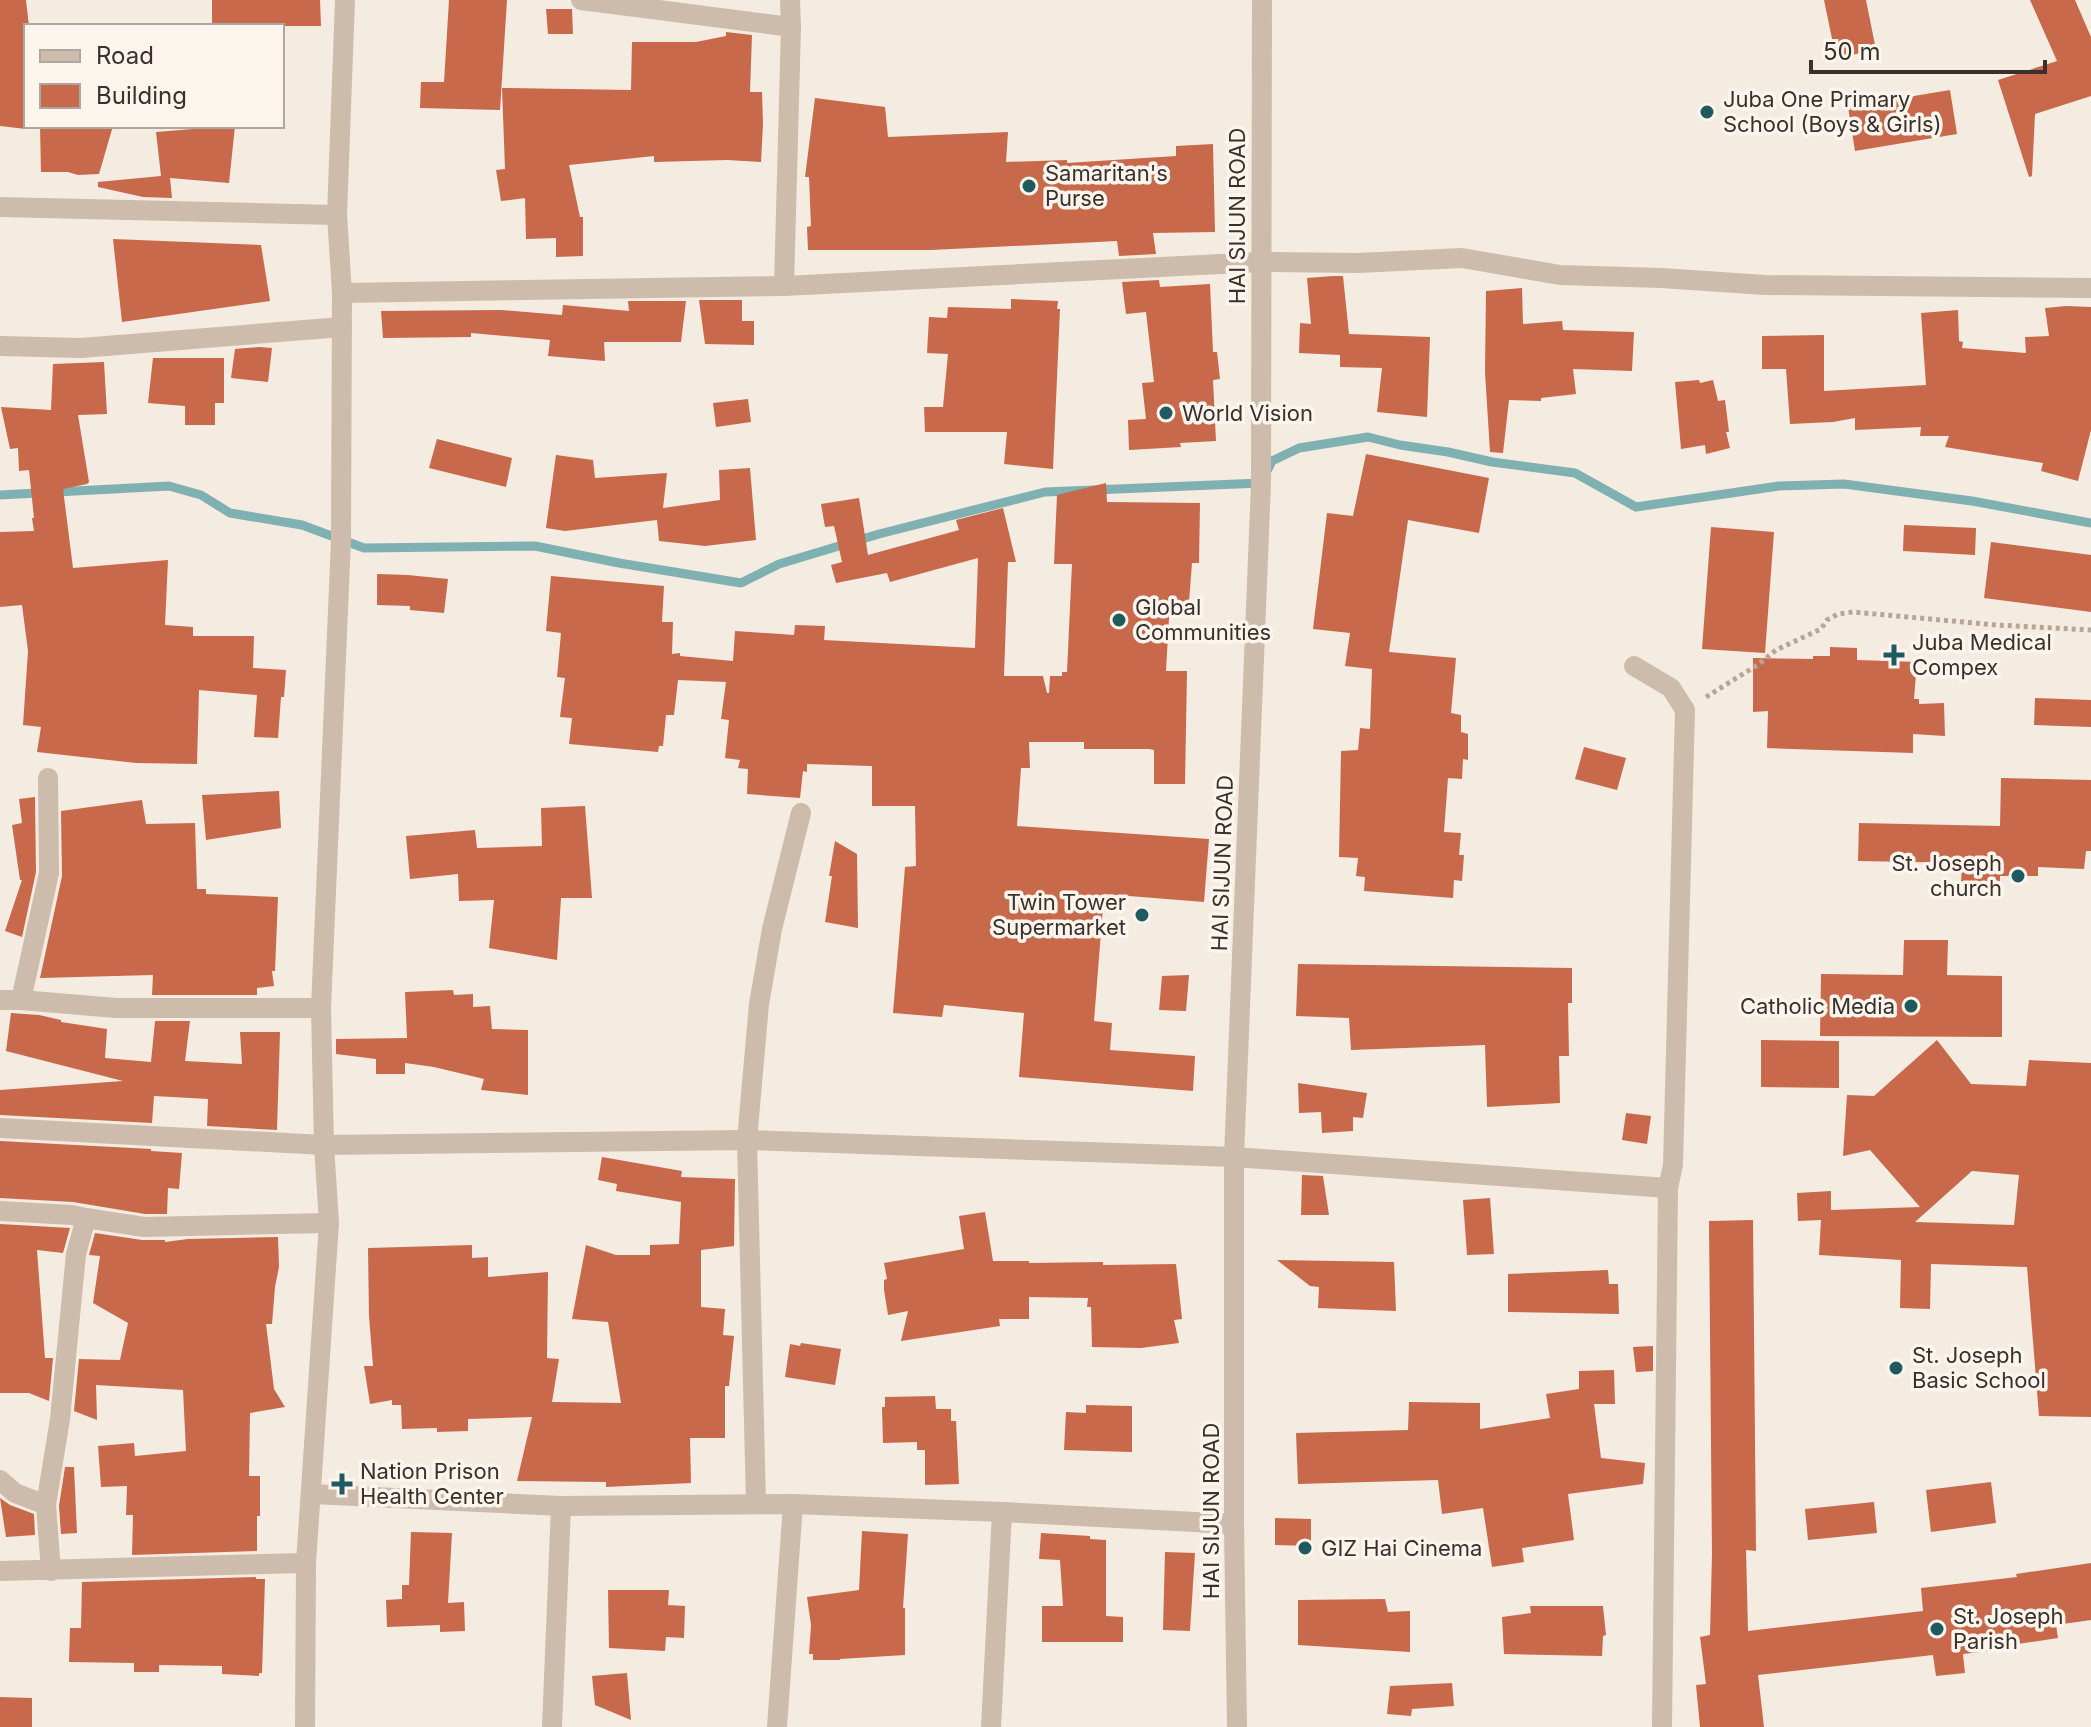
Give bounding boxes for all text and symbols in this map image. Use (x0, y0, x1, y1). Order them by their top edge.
legend (24, 24, 284, 128)
scale bar (1811, 24, 2045, 74)
text: 50 m (1823, 37, 1881, 66)
text: Road (96, 41, 154, 70)
text: Building (96, 81, 187, 110)
place label: Juba One Primary School (Boys & Girls) (1723, 86, 1942, 137)
marker: Juba One Primary School (Boys & Girls) (1698, 103, 1716, 121)
street label: HAI SIJUN ROAD (1224, 128, 1250, 304)
place label: Samaritan's Purse (1045, 160, 1168, 211)
marker: Samaritan's Purse (1020, 177, 1038, 195)
place label: World Vision (1182, 400, 1313, 426)
marker: World Vision (1157, 404, 1175, 422)
place label: Global Communities (1135, 594, 1271, 645)
marker: Global Communities (1110, 611, 1128, 629)
place label: Juba Medical Compex (1912, 629, 2052, 680)
marker: Juba Medical Compex (1883, 644, 1905, 666)
street label: HAI SIJUN ROAD (1206, 774, 1238, 952)
place label: St. Joseph church (1891, 850, 2002, 901)
marker: St. Joseph church (2009, 867, 2027, 885)
place label: Twin Tower Supermarket (992, 889, 1126, 940)
marker: Twin Tower Supermarket (1133, 906, 1151, 924)
place label: Catholic Media (1740, 993, 1895, 1019)
marker: Catholic Media (1902, 997, 1920, 1015)
place label: St. Joseph Basic School (1912, 1342, 2046, 1393)
marker: St. Joseph Basic School (1887, 1359, 1905, 1377)
street label: HAI SIJUN ROAD (1198, 1423, 1224, 1599)
place label: Nation Prison Health Center (360, 1458, 504, 1509)
marker: Nation Prison Health Center (331, 1473, 353, 1495)
place label: GIZ Hai Cinema (1321, 1535, 1482, 1561)
marker: GIZ Hai Cinema (1296, 1539, 1314, 1557)
place label: St. Joseph Parish (1953, 1603, 2064, 1654)
marker: St. Joseph Parish (1928, 1620, 1946, 1638)

